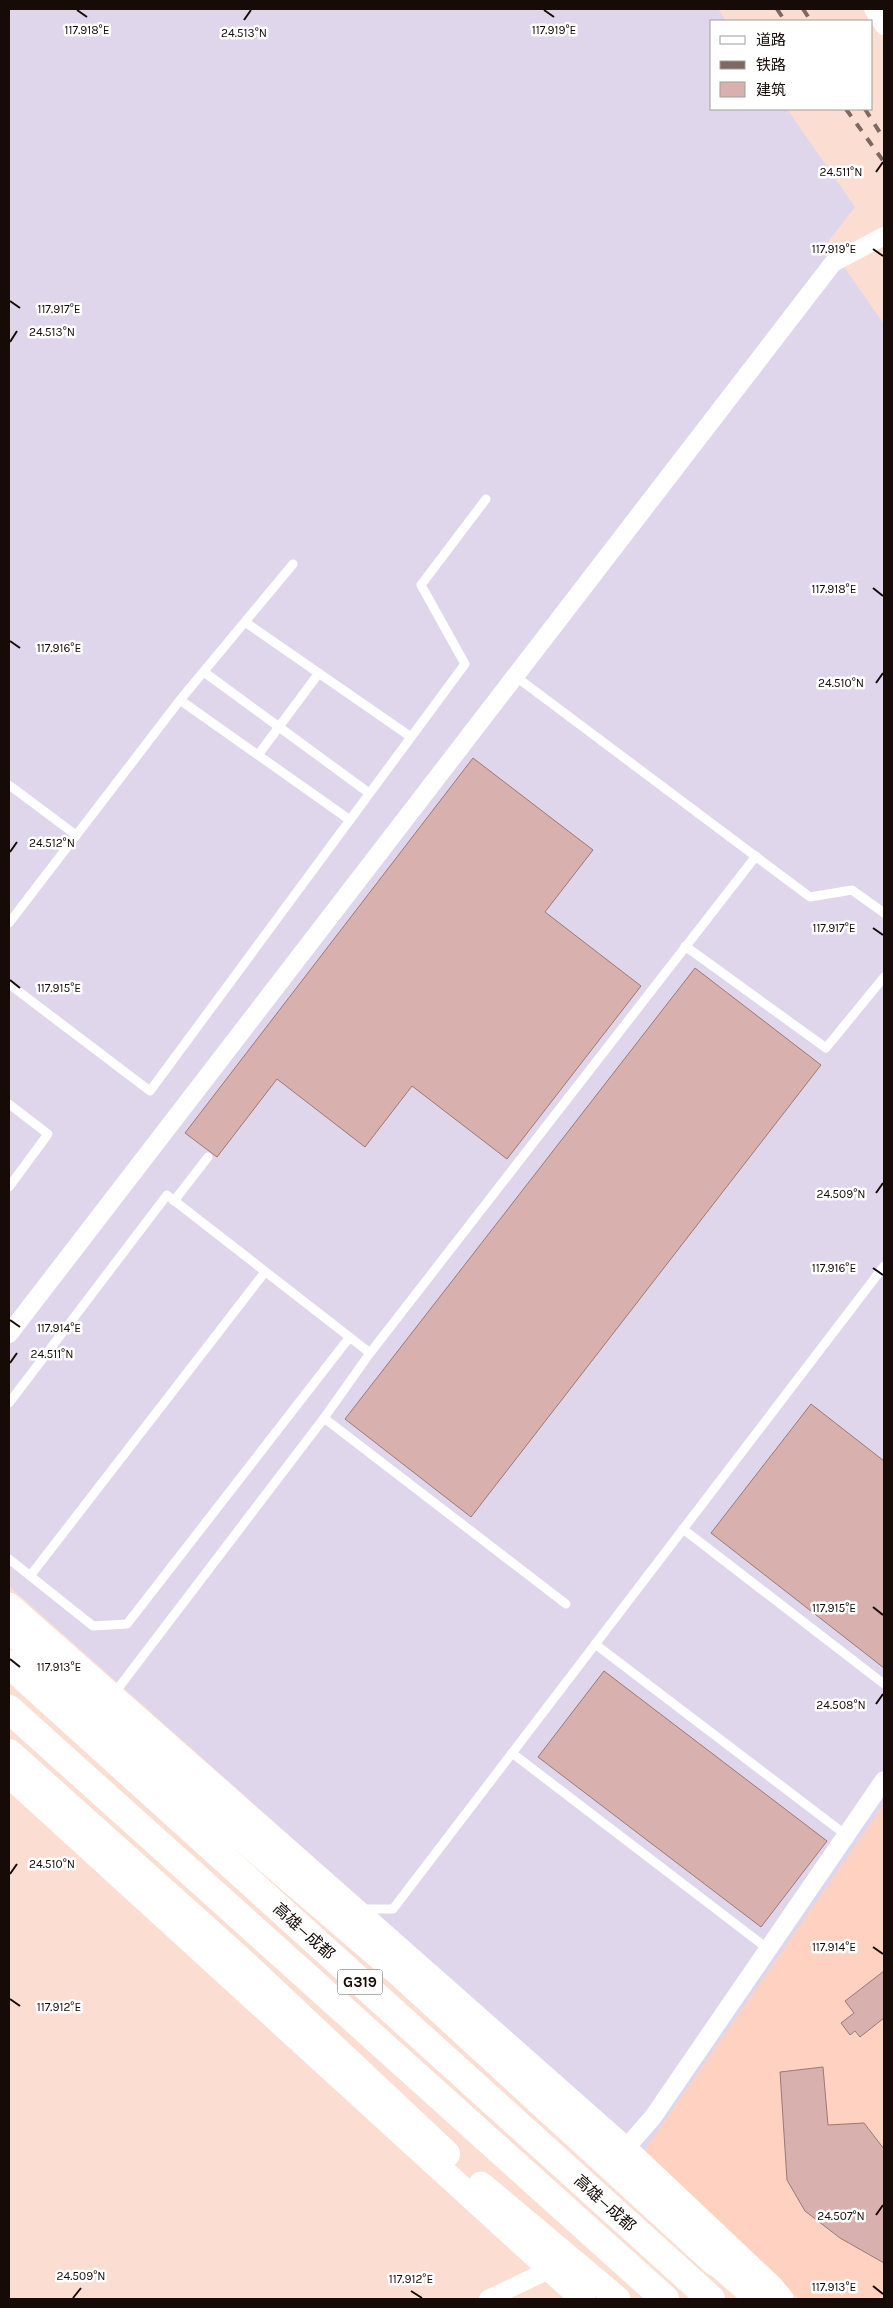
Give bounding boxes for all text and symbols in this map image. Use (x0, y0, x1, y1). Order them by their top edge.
legend (710, 20, 873, 110)
text: 117.918°E (65, 23, 109, 37)
text: 117.919°E (532, 23, 576, 37)
text: 24.513°N (221, 26, 267, 40)
text: 道路 (756, 31, 786, 49)
text: 铁路 (756, 56, 786, 74)
text: 建筑 (756, 81, 786, 99)
text: 24.511°N (820, 165, 862, 179)
text: 117.919°E (812, 242, 856, 256)
text: 117.917°E (37, 302, 81, 316)
text: 24.513°N (29, 325, 75, 339)
text: 117.918°E (812, 582, 856, 596)
text: 117.916°E (37, 641, 81, 655)
text: 24.510°N (818, 676, 864, 690)
text: 24.512°N (29, 836, 75, 850)
text: 117.917°E (812, 921, 856, 935)
text: 117.915°E (37, 981, 81, 995)
text: 24.509°N (817, 1187, 865, 1201)
text: 117.916°E (812, 1261, 856, 1275)
text: 117.914°E (37, 1321, 81, 1335)
text: 24.511°N (31, 1347, 73, 1361)
text: 117.915°E (812, 1601, 856, 1615)
text: 117.913°E (37, 1660, 81, 1674)
text: 24.508°N (816, 1698, 866, 1712)
text: 24.510°N (29, 1857, 75, 1871)
street label: 高雄—成都 (270, 1899, 338, 1963)
text: 117.914°E (812, 1940, 856, 1954)
road number: G319 (338, 1970, 382, 1994)
text: 117.912°E (37, 2000, 81, 2014)
street label: 高雄—成都 (571, 2171, 639, 2235)
text: 24.507°N (817, 2209, 865, 2223)
text: 24.509°N (57, 2269, 105, 2283)
text: 117.912°E (389, 2272, 433, 2286)
text: 117.913°E (812, 2280, 856, 2294)

